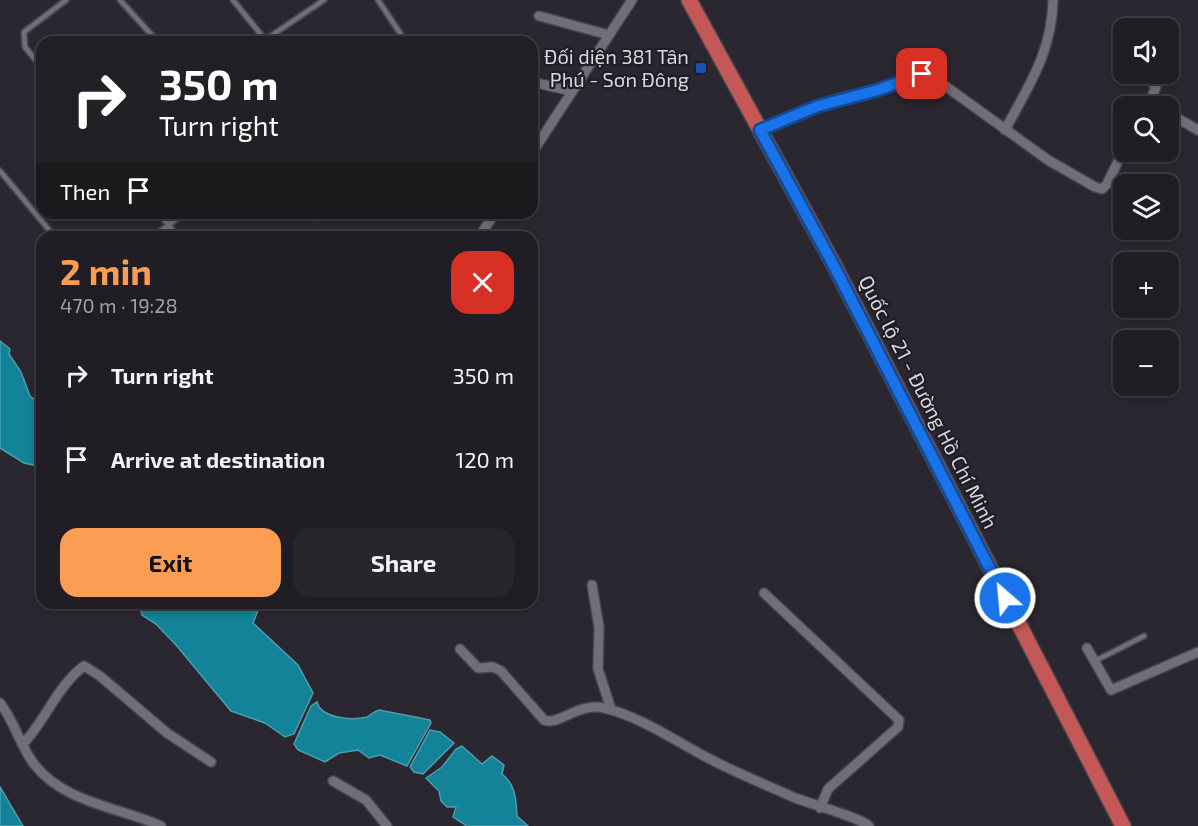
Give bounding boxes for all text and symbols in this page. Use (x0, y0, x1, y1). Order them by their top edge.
map controls (1113, 18, 1179, 396)
button: sound (1113, 18, 1179, 84)
place label: Đối diện 381 Tân Phú - Sơn Đông (544, 44, 689, 91)
pin (896, 48, 947, 99)
icon: arrive (905, 57, 938, 90)
text: 350 m (159, 58, 279, 108)
icon: right (60, 60, 138, 138)
marker: Đối diện 381 Tân Phú - Sơn Đông (694, 61, 708, 75)
button: search (1113, 96, 1179, 162)
text: Turn right (159, 109, 279, 141)
icon: arrive (122, 174, 155, 207)
button: layers (1113, 174, 1179, 240)
text: Then (60, 178, 110, 204)
text: 2 min (60, 249, 152, 292)
button: close (451, 251, 514, 314)
button: + (1113, 252, 1179, 318)
street label: Quốc lộ 21 - Đường Hồ Chí Minh (854, 271, 1003, 532)
text: 470 m · 19:28 (60, 293, 178, 317)
button: − (1113, 330, 1179, 396)
icon: right (60, 359, 93, 392)
text: Turn right (111, 362, 213, 388)
text: 350 m (453, 362, 514, 388)
icon: arrive (60, 443, 93, 476)
text: Arrive at destination (111, 446, 325, 472)
text: 120 m (455, 446, 514, 472)
button: Exit (60, 528, 281, 597)
button: Share (293, 528, 514, 597)
position arrow (973, 566, 1037, 630)

